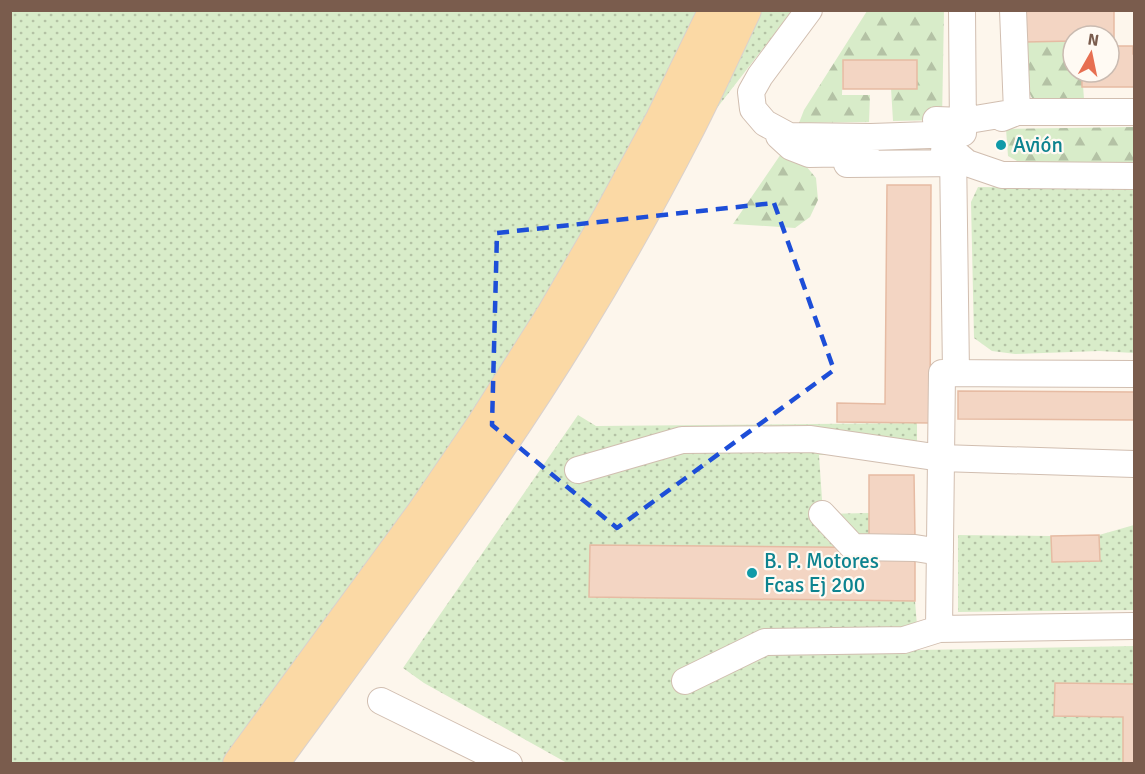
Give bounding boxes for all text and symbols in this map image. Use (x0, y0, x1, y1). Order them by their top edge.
north arrow (1061, 24, 1121, 84)
text: N (1086, 29, 1100, 51)
place label: Avión (1013, 132, 1063, 158)
marker: Avión (994, 138, 1008, 152)
place label: B. P. Motores Fcas Ej 200 (764, 548, 879, 598)
marker: B. P. Motores Fcas Ej 200 (745, 566, 759, 580)

